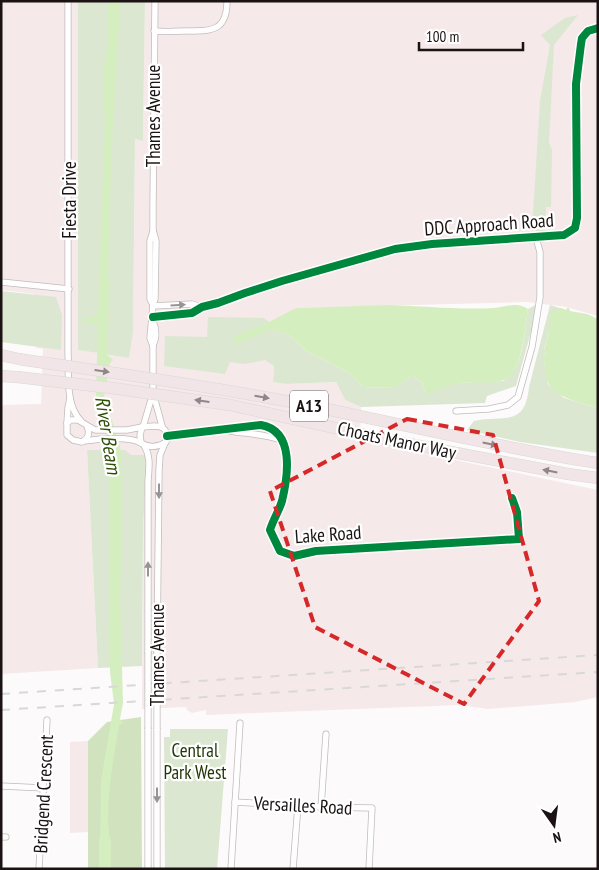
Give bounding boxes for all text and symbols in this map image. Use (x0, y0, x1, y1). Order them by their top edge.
scale bar (419, 20, 523, 52)
text: 100 m (426, 27, 459, 46)
street label: Thames Avenue (141, 65, 165, 167)
street label: Fiesta Drive (57, 161, 81, 239)
street label: DDC Approach Road (423, 208, 555, 240)
one-way arrow (170, 300, 186, 308)
one-way arrow (94, 367, 110, 375)
road number: A13 (290, 391, 328, 422)
one-way arrow (255, 393, 270, 401)
water label: River Beam (89, 394, 127, 477)
one-way arrow (193, 397, 209, 405)
street label: Choats Manor Way (336, 416, 459, 464)
one-way arrow (482, 440, 498, 448)
one-way arrow (541, 466, 557, 474)
one-way arrow (155, 483, 163, 499)
street label: Lake Road (294, 520, 362, 548)
one-way arrow (144, 560, 152, 576)
street label: Thames Avenue (145, 604, 169, 706)
street label: Bridgend Crescent (28, 733, 58, 854)
park label: Central Park West (163, 738, 227, 784)
one-way arrow (153, 787, 161, 803)
street label: Versailles Road (252, 790, 353, 820)
north arrow (529, 800, 579, 850)
text: N (551, 828, 563, 847)

